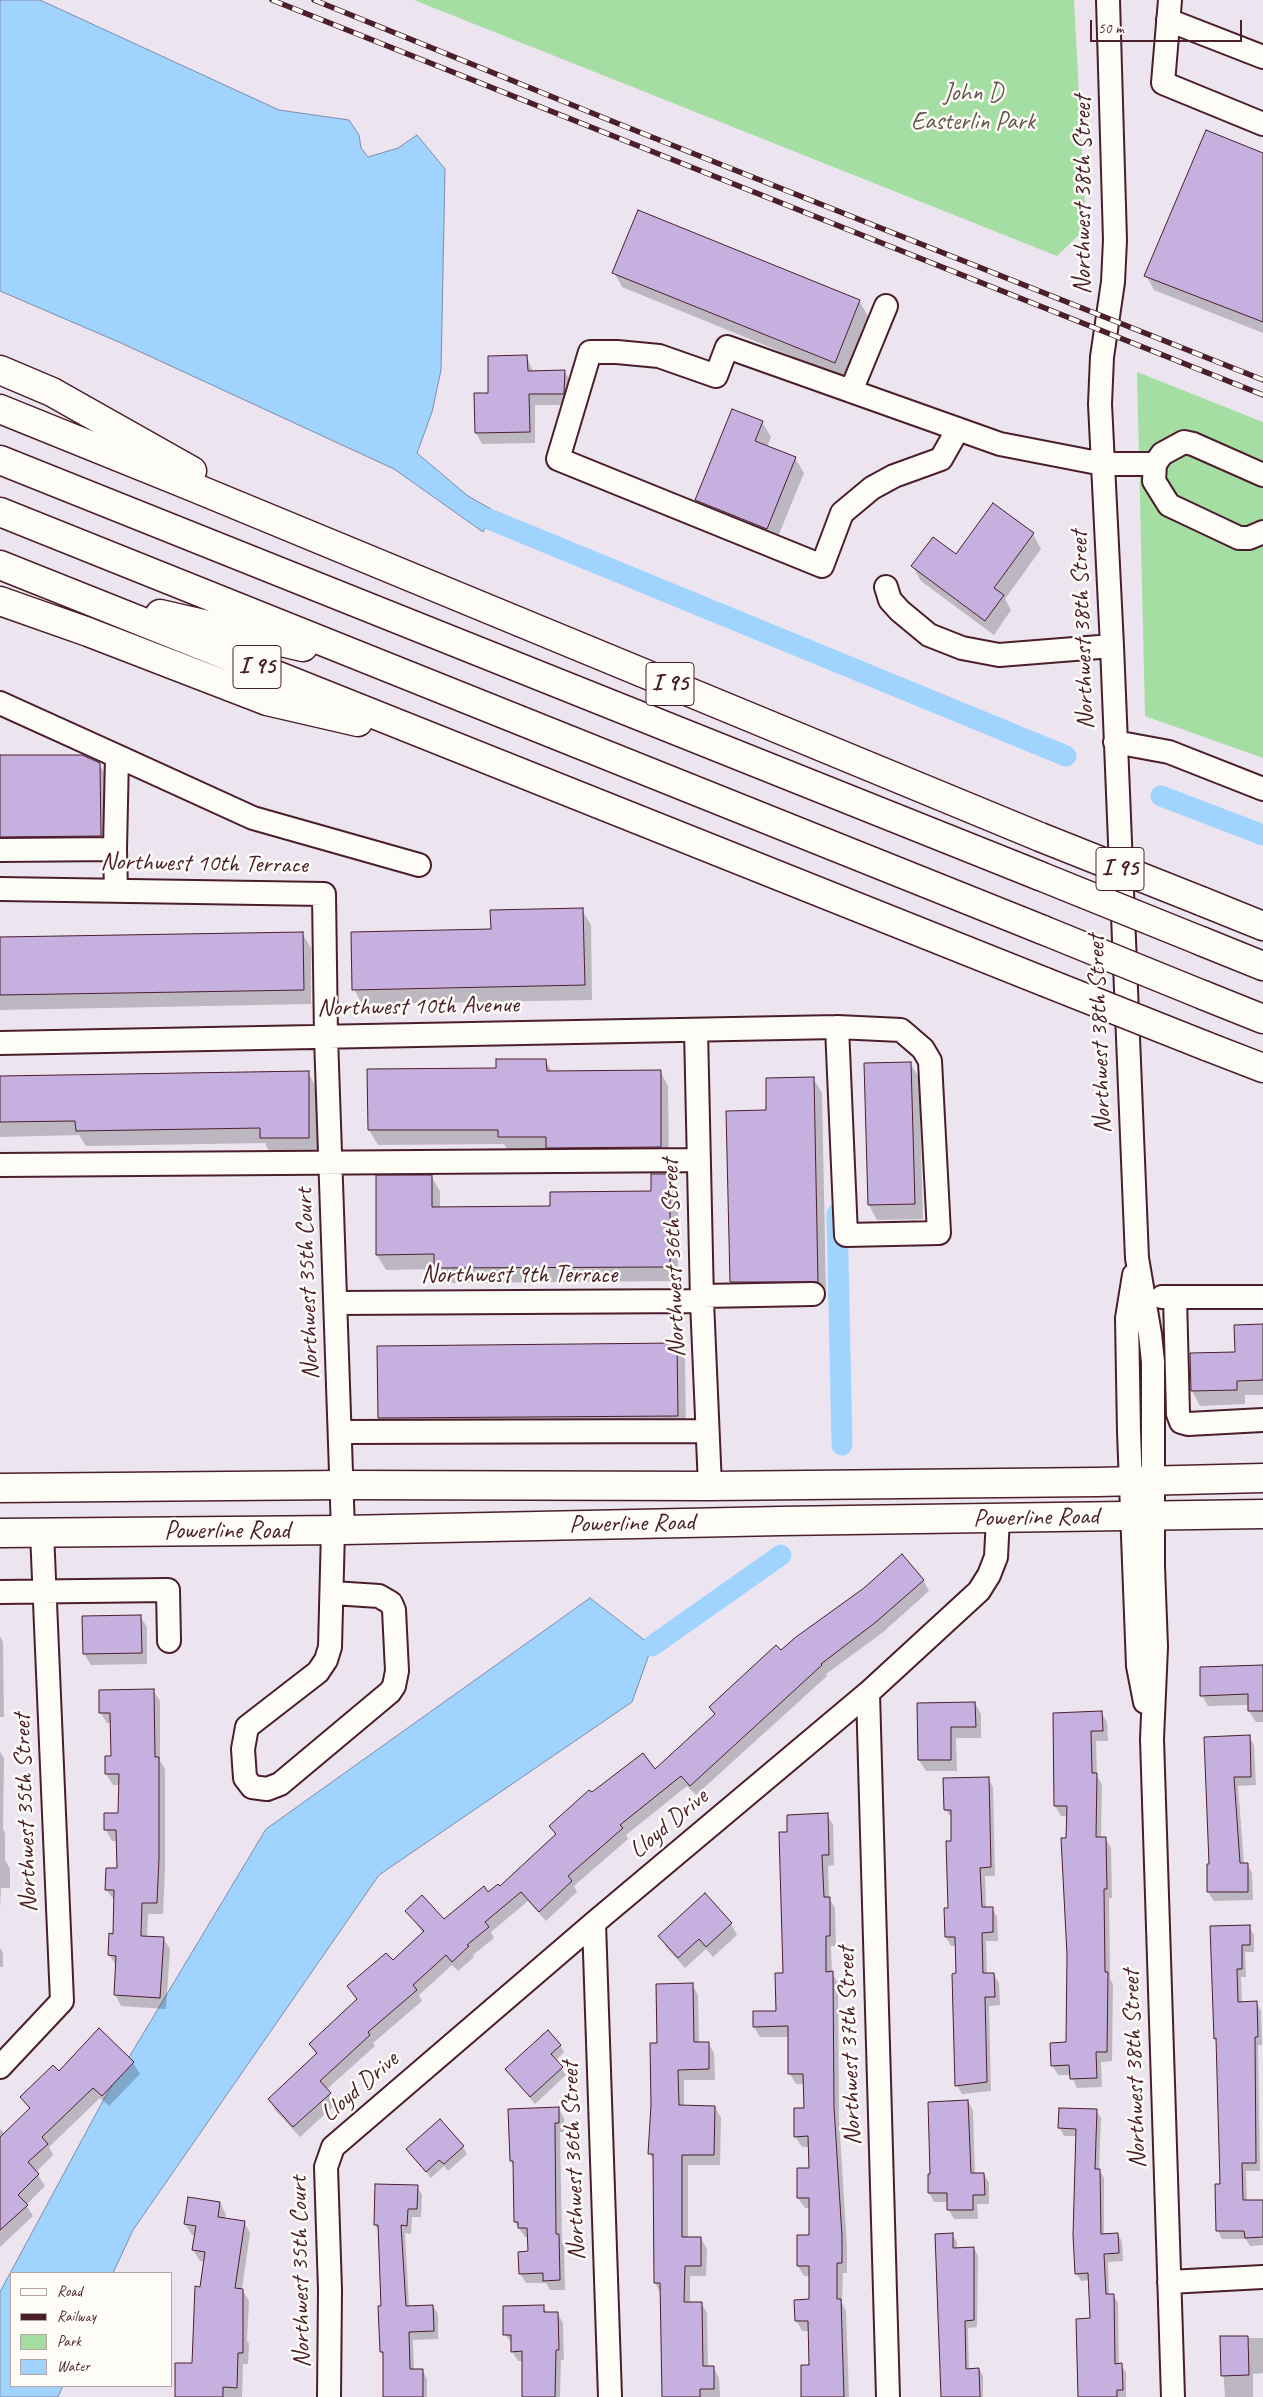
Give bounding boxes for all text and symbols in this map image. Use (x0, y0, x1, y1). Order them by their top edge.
scale bar (1093, 10, 1246, 42)
text: 50 m (1098, 19, 1124, 38)
park label: John D Easterlin Park (911, 78, 1035, 137)
street label: Northwest 38th Street (1068, 96, 1098, 294)
street label: Northwest 38th Street (1065, 530, 1101, 730)
road number: I 95 (233, 646, 281, 689)
road number: I 95 (646, 662, 694, 706)
street label: Northwest 10th Terrace (100, 847, 308, 881)
road number: I 95 (1096, 848, 1144, 891)
street label: Northwest 38th Street (1082, 934, 1118, 1134)
street label: Northwest 10th Avenue (317, 990, 519, 1024)
street label: Northwest 36th Street (656, 1158, 692, 1358)
street label: Northwest 35th Court (290, 1188, 326, 1380)
street label: Northwest 9th Terrace (421, 1260, 617, 1290)
street label: Powerline Road (973, 1502, 1099, 1534)
street label: Powerline Road (569, 1508, 695, 1540)
street label: Powerline Road (164, 1516, 290, 1546)
street label: Northwest 35th Street (8, 1713, 44, 1913)
street label: Lloyd Drive (624, 1783, 714, 1865)
street label: Northwest 37th Street (832, 1946, 868, 2146)
street label: Northwest 38th Street (1117, 1969, 1153, 2169)
street label: Lloyd Drive (315, 2045, 405, 2129)
street label: Northwest 36th Street (556, 2061, 592, 2261)
street label: Northwest 35th Court (284, 2176, 318, 2368)
legend (10, 2272, 172, 2387)
text: Road (57, 2282, 82, 2301)
text: Railway (57, 2307, 96, 2326)
text: Park (57, 2332, 81, 2351)
text: Water (57, 2357, 90, 2376)

